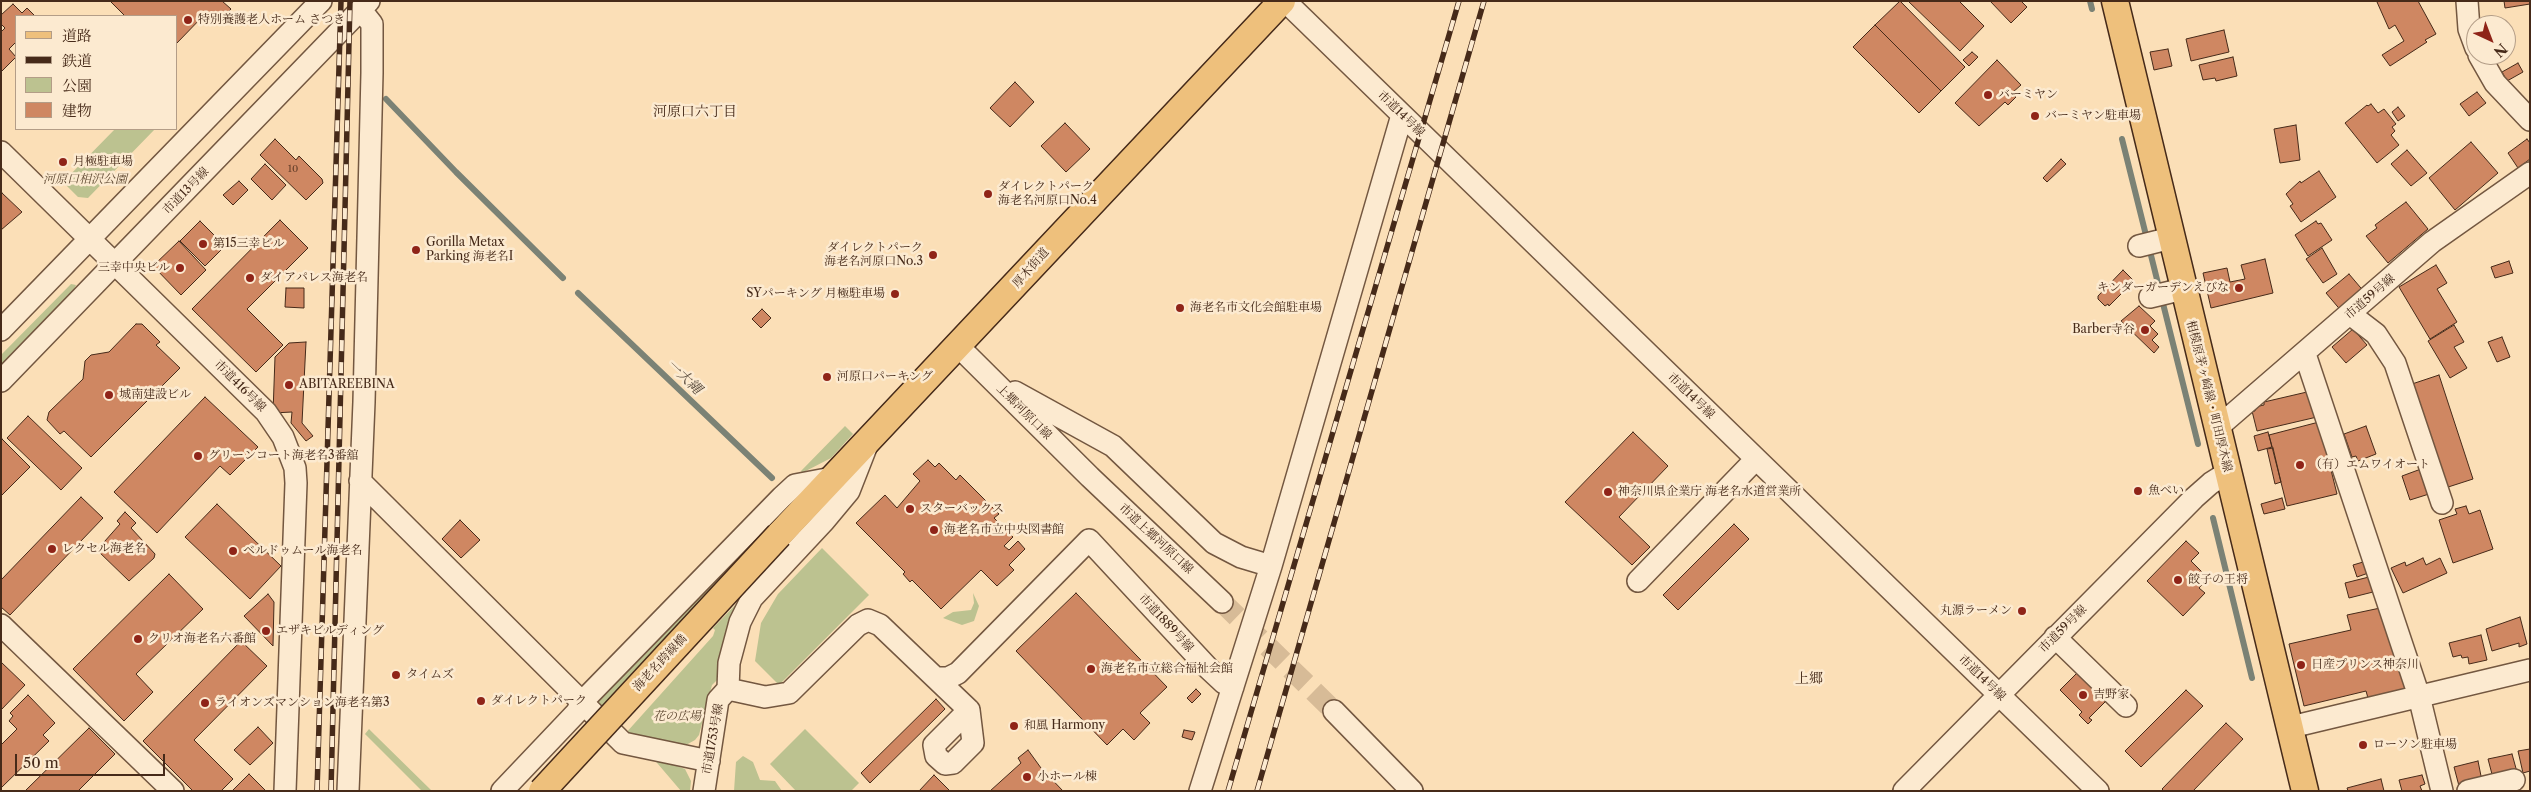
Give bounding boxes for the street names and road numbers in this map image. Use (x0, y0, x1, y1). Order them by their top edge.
street label: 市道14号線 (1374, 88, 1428, 140)
street label: 市道13号線 (160, 165, 212, 217)
street label: 厚木街道 (1010, 245, 1052, 291)
street label: 市道59号線 (2342, 271, 2398, 323)
street label: 相模原茅ヶ崎線・町田厚木線 (2183, 319, 2235, 473)
street label: 市道416号線 (211, 357, 269, 415)
street label: 市道14号線 (1664, 370, 1718, 422)
street label: 上郷河原口線 (993, 381, 1055, 443)
street label: 市道上郷河原口線 (1116, 501, 1196, 577)
street label: 市道1889号線 (1135, 591, 1197, 655)
street label: 市道59号線 (2036, 602, 2090, 656)
street label: 海老名跨線橋 (630, 632, 690, 694)
street label: 市道14号線 (1955, 652, 2009, 704)
street label: 市道1753号線 (700, 702, 726, 776)

